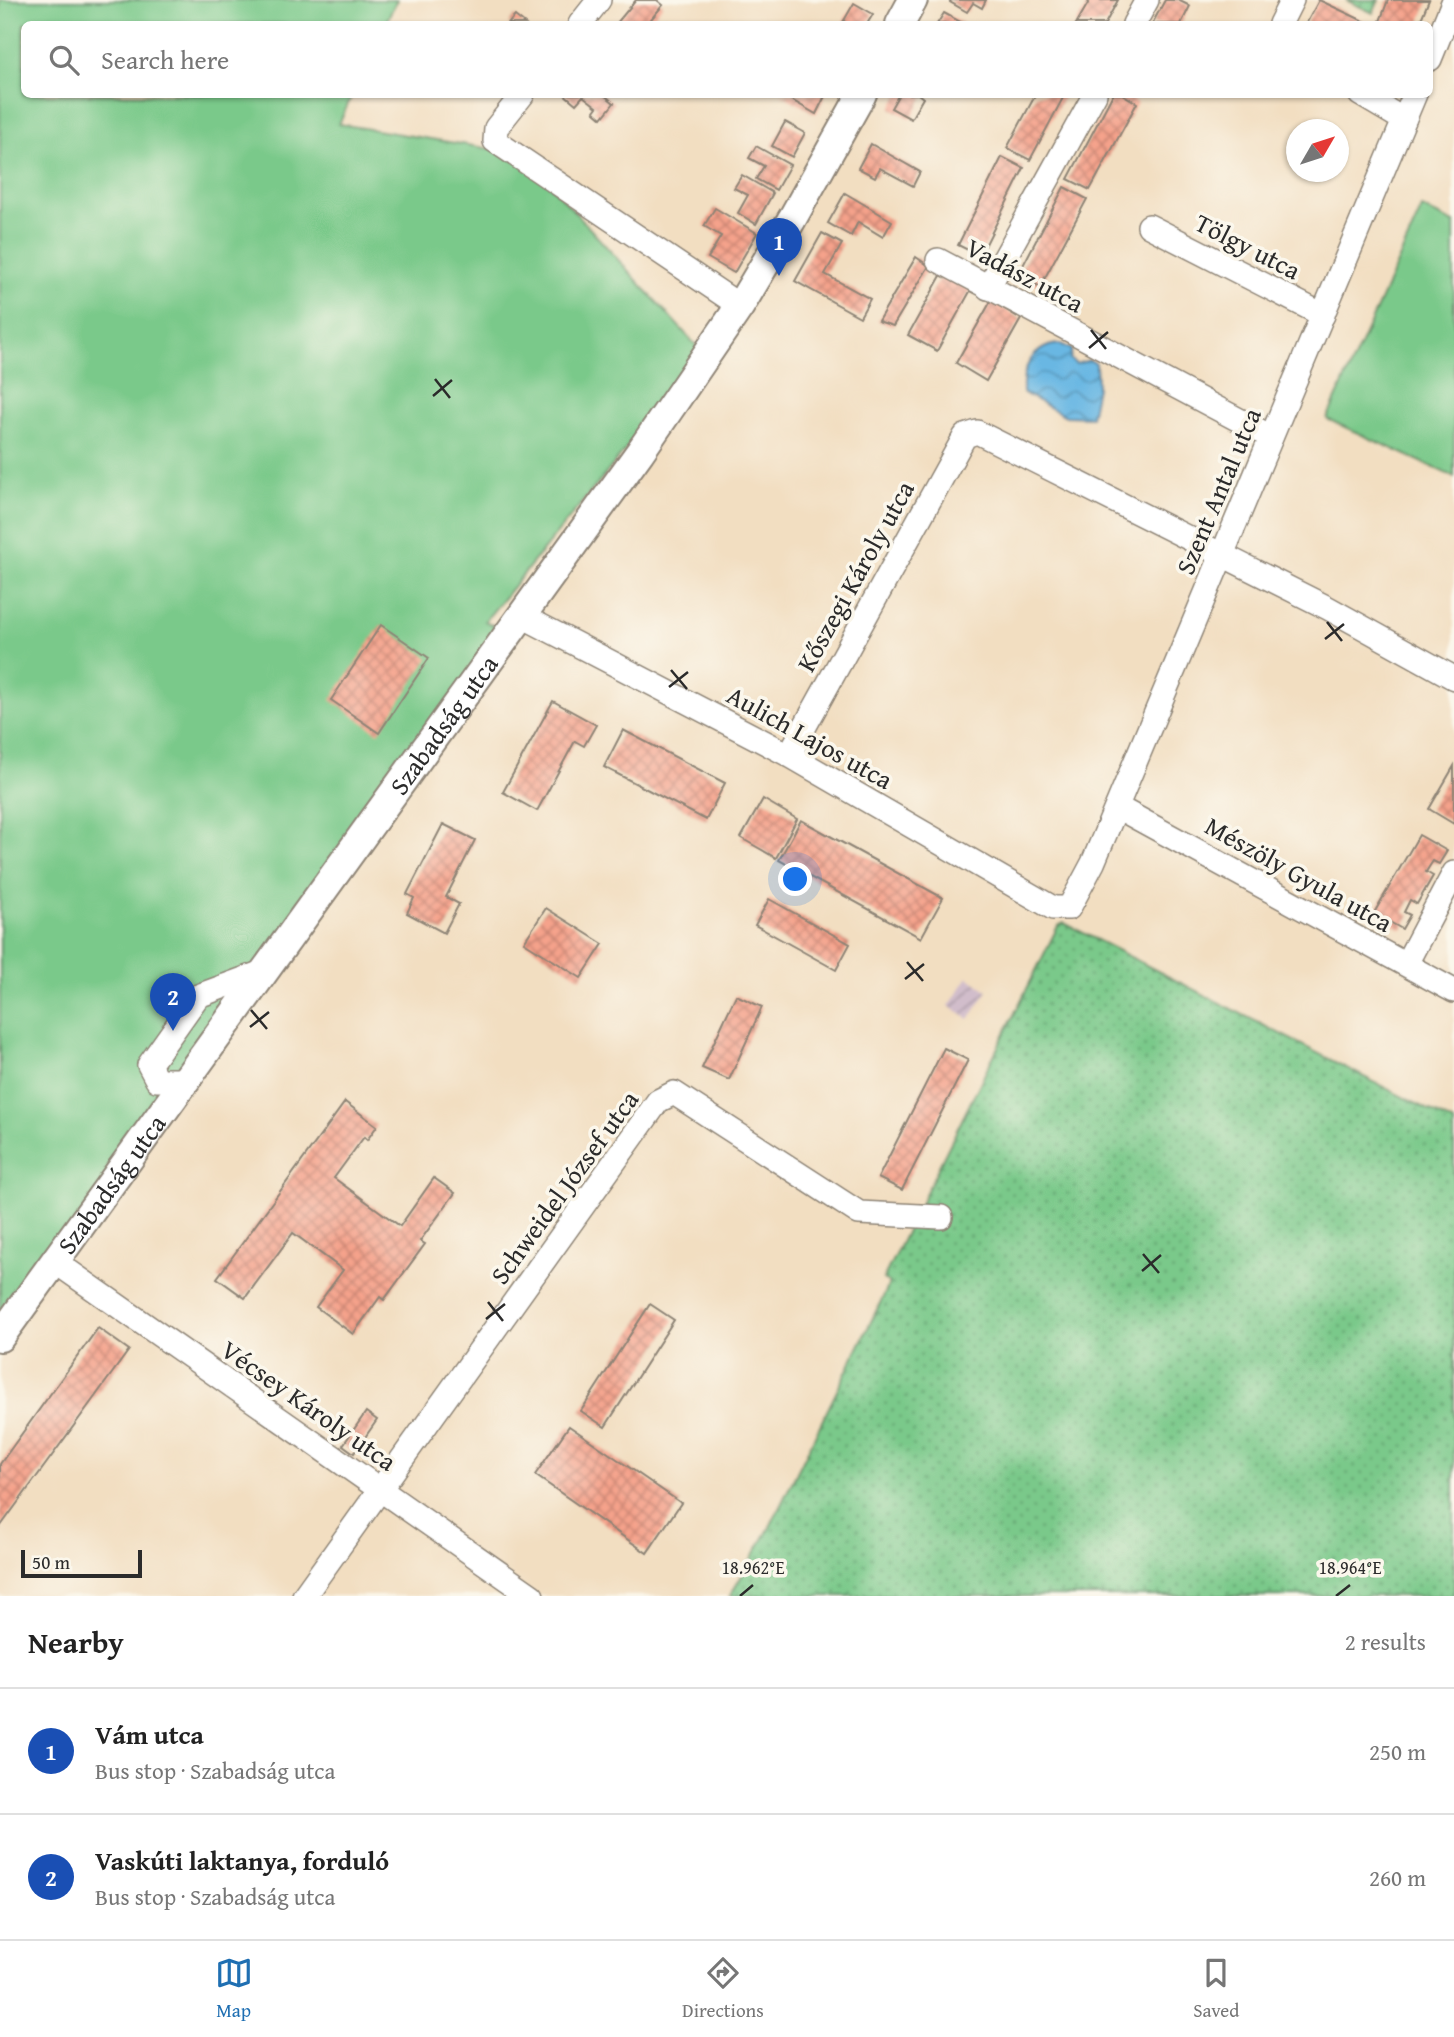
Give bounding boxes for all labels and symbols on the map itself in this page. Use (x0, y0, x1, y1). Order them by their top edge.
north arrow (1286, 119, 1349, 182)
street label: Tölgy utca (1188, 203, 1308, 290)
pin: 1 (756, 218, 802, 276)
street label: Vadász utca (959, 228, 1091, 323)
street label: Szent Antal utca (1165, 401, 1271, 580)
street label: Kőszegi Károly utca (786, 473, 924, 679)
street label: Szabadság utca (379, 646, 507, 802)
street label: Aulich Lajos utca (720, 675, 901, 799)
street label: Mészöly Gyula utca (1198, 806, 1401, 942)
your location (778, 862, 812, 896)
pin: 2 (150, 973, 196, 1031)
street label: Schweidel József utca (480, 1081, 648, 1292)
street label: Szabadság utca (47, 1105, 175, 1262)
street label: Vécsey Károly utca (213, 1330, 405, 1481)
scale bar (21, 1547, 142, 1579)
text: 18.962°E (721, 1554, 785, 1581)
text: 18.964°E (1318, 1554, 1382, 1581)

